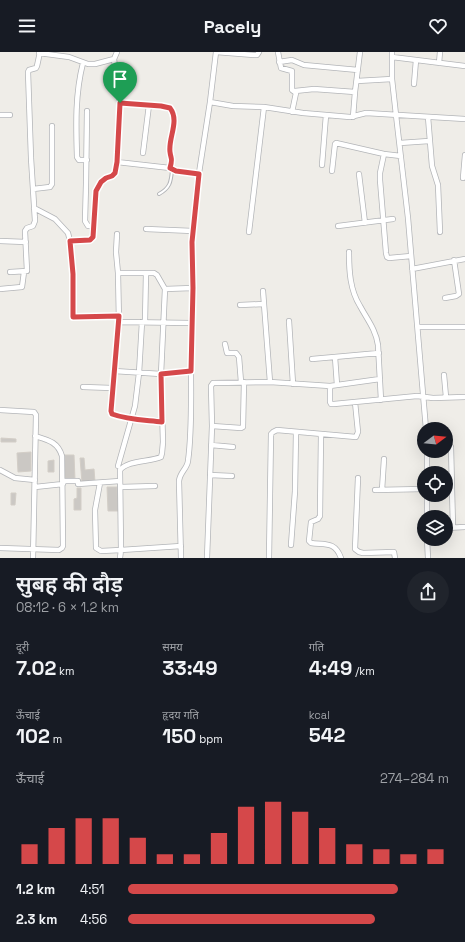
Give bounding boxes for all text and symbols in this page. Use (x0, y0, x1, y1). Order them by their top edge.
icon: menu (16, 15, 38, 37)
text: Pacely (204, 15, 261, 38)
icon: heart (427, 15, 449, 37)
pin (103, 62, 137, 103)
icon: arrive (109, 68, 131, 90)
north arrow (417, 422, 453, 458)
map controls (417, 422, 453, 546)
button: locate (417, 466, 453, 502)
button: layers (417, 510, 453, 546)
text: सुबह की दौड़ (16, 570, 123, 598)
button: share (407, 571, 449, 613)
text: 08:12 · 6 × 1.2 km (16, 599, 119, 616)
text: दूरी (16, 640, 29, 654)
text: समय (162, 640, 183, 654)
text: गति (309, 640, 324, 654)
text: 7.02 (16, 655, 56, 681)
text: 33:49 (162, 655, 218, 681)
text: 4:49 (309, 655, 352, 681)
text: km (56, 664, 75, 678)
text: /km (352, 664, 375, 678)
text: ऊँचाई (16, 708, 40, 722)
text: हृदय गति (162, 708, 199, 722)
text: kcal (309, 708, 330, 722)
text: 542 (309, 722, 345, 748)
text: 102 (16, 723, 50, 749)
text: 150 (162, 723, 196, 749)
text: m (50, 732, 62, 746)
text: bpm (196, 732, 223, 746)
text: ऊँचाई (16, 770, 44, 787)
text: 274–284 m (380, 770, 449, 787)
text: 1.2 km (16, 881, 55, 898)
text: 4:51 (80, 881, 104, 898)
text: 2.3 km (16, 911, 57, 928)
text: 4:56 (80, 911, 107, 928)

